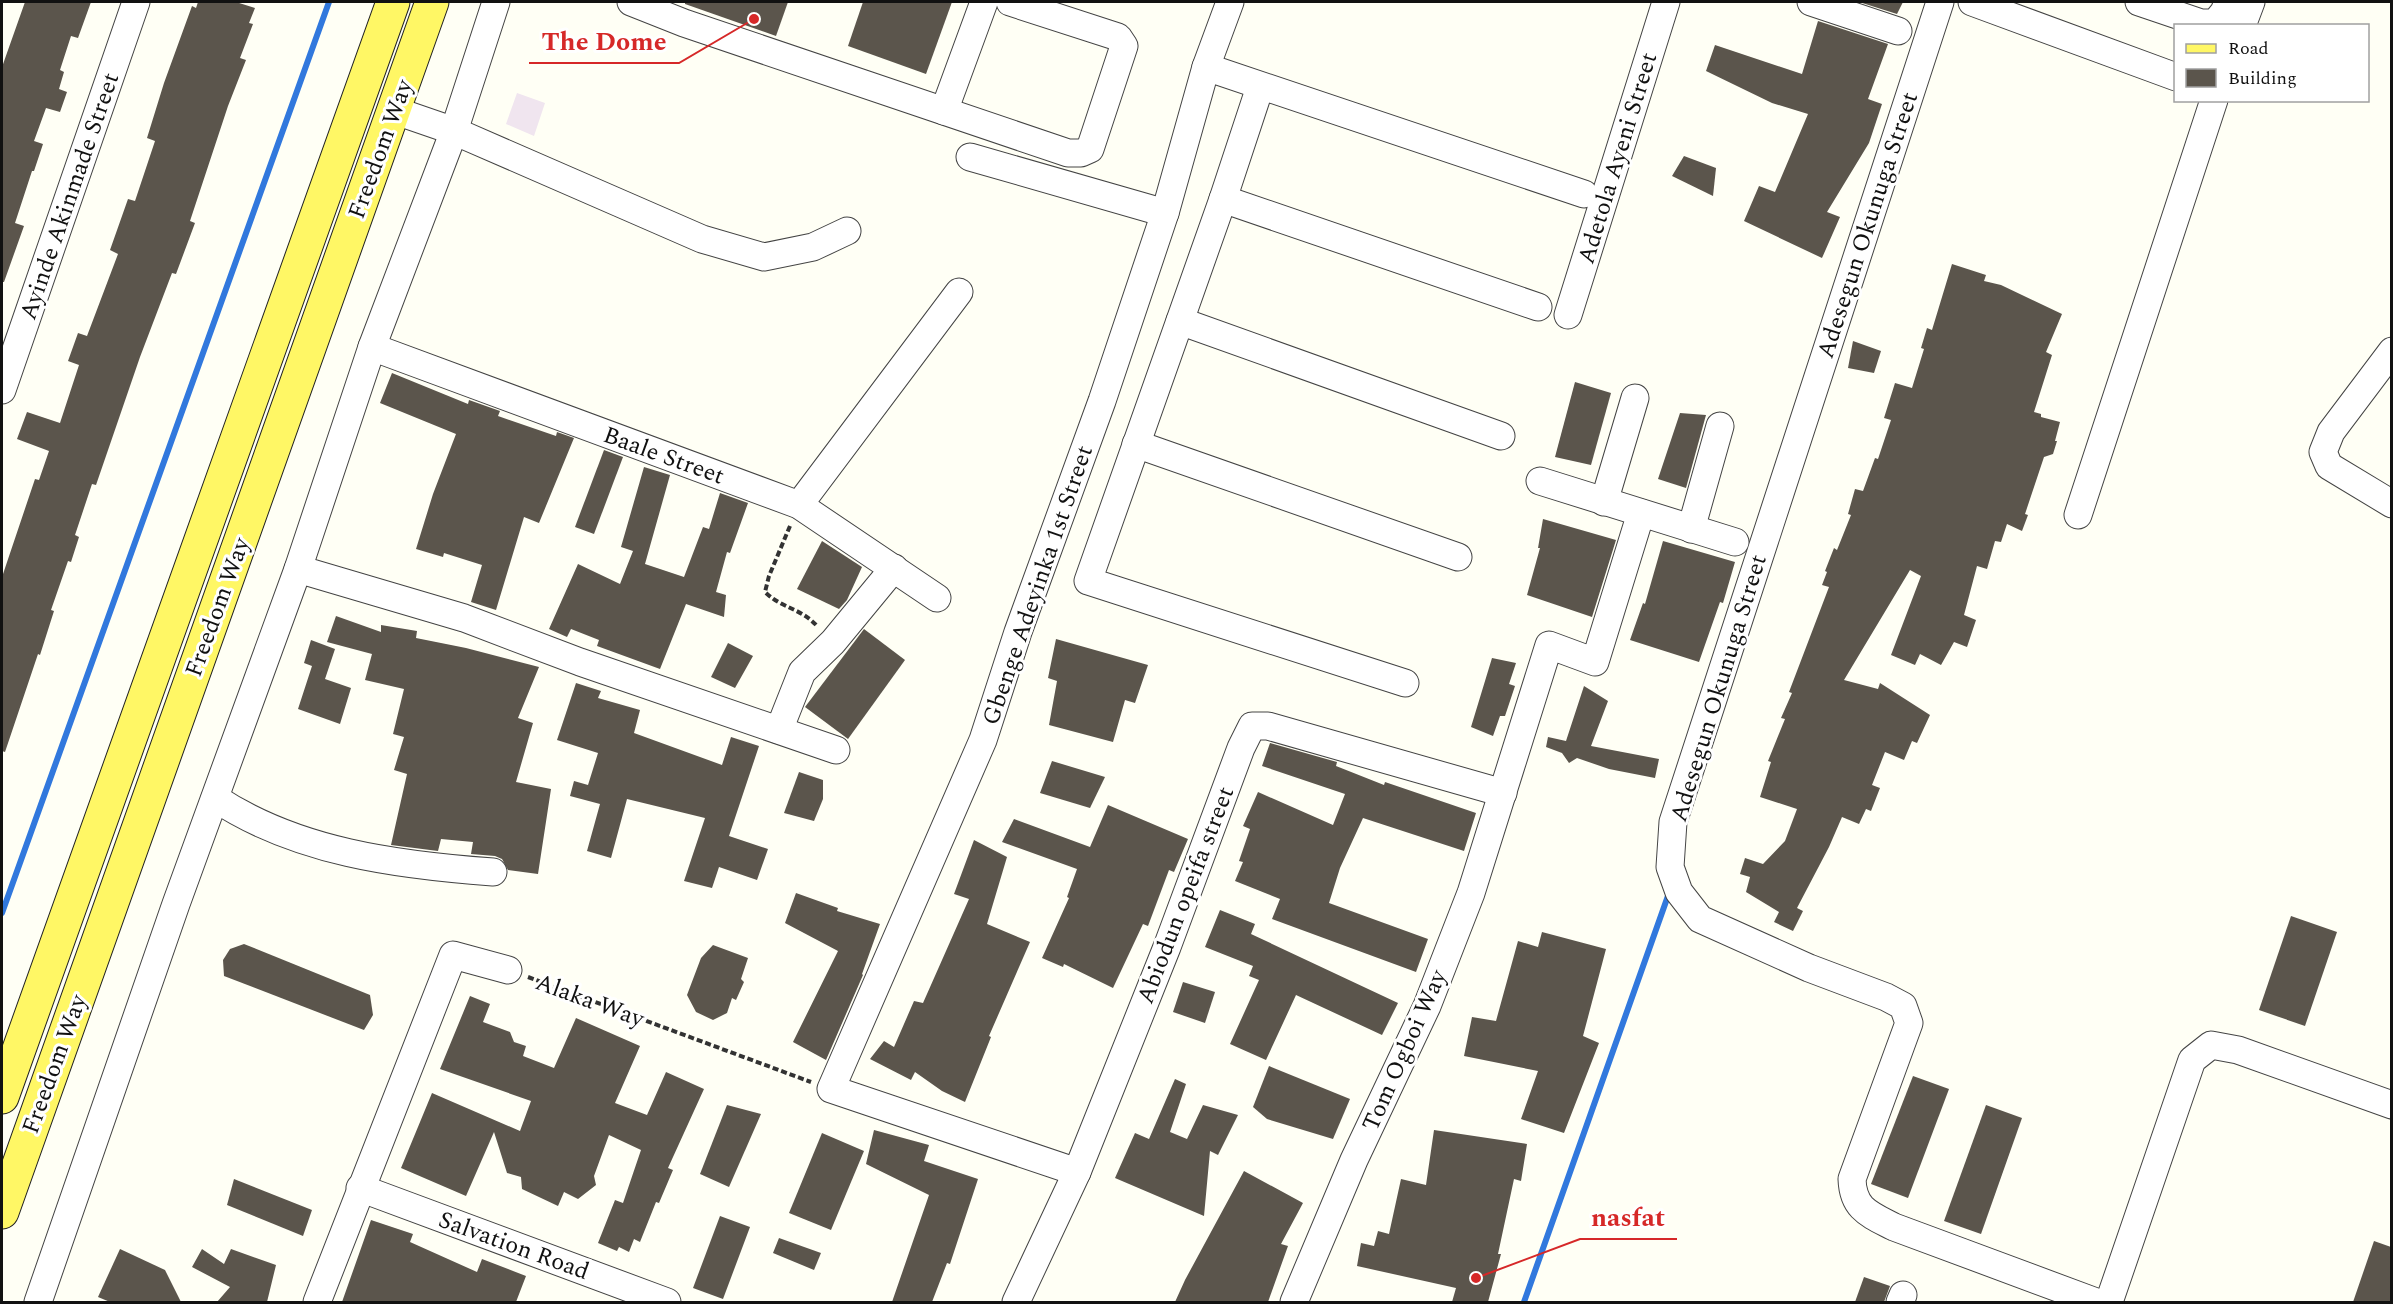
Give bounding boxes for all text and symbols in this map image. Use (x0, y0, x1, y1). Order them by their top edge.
callout: The Dome (529, 19, 679, 63)
text: The Dome (541, 22, 667, 62)
legend (2174, 24, 2369, 102)
text: Road (2228, 35, 2269, 62)
street label: Adetola Ayeni Street (1569, 48, 1667, 268)
text: Building (2228, 65, 2297, 92)
street label: Ayinde Akinmade Street (11, 68, 129, 325)
street label: Freedom Way (339, 73, 423, 224)
street label: Adesegun Okunuga Street (1808, 88, 1928, 363)
street label: Baale Street (598, 417, 729, 495)
street label: Gbenge Adeyinka 1st Street (973, 441, 1103, 730)
street label: Freedom Way (176, 531, 260, 682)
street label: Adesegun Okunuga Street (1661, 550, 1777, 827)
street label: Abiodun opeifa street (1128, 781, 1244, 1009)
street label: Tom Ogboi Way (1353, 963, 1457, 1137)
street label: Alaka Way (530, 965, 650, 1038)
street label: Freedom Way (13, 988, 97, 1139)
callout: nasfat (1580, 1195, 1677, 1239)
text: nasfat (1591, 1198, 1665, 1238)
street label: Salvation Road (433, 1202, 594, 1290)

